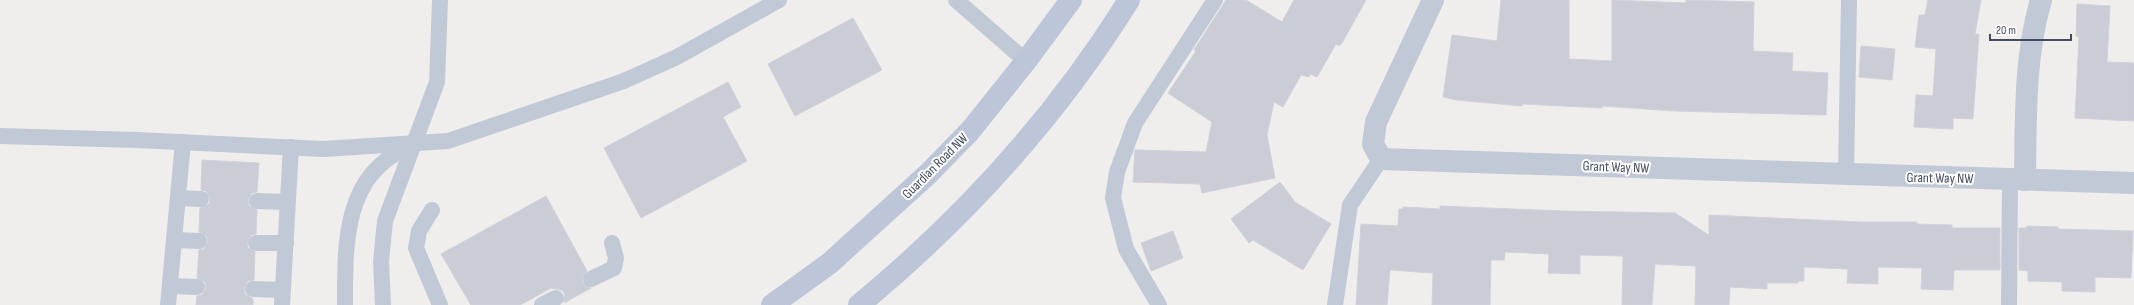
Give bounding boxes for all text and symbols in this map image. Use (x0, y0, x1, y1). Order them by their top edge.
scale bar (1990, 16, 2071, 42)
text: 20 m (1996, 23, 2016, 38)
street label: Guardian Road NW (899, 130, 971, 202)
street label: Grant Way NW (1582, 157, 1650, 177)
street label: Grant Way NW (1907, 169, 1973, 187)

